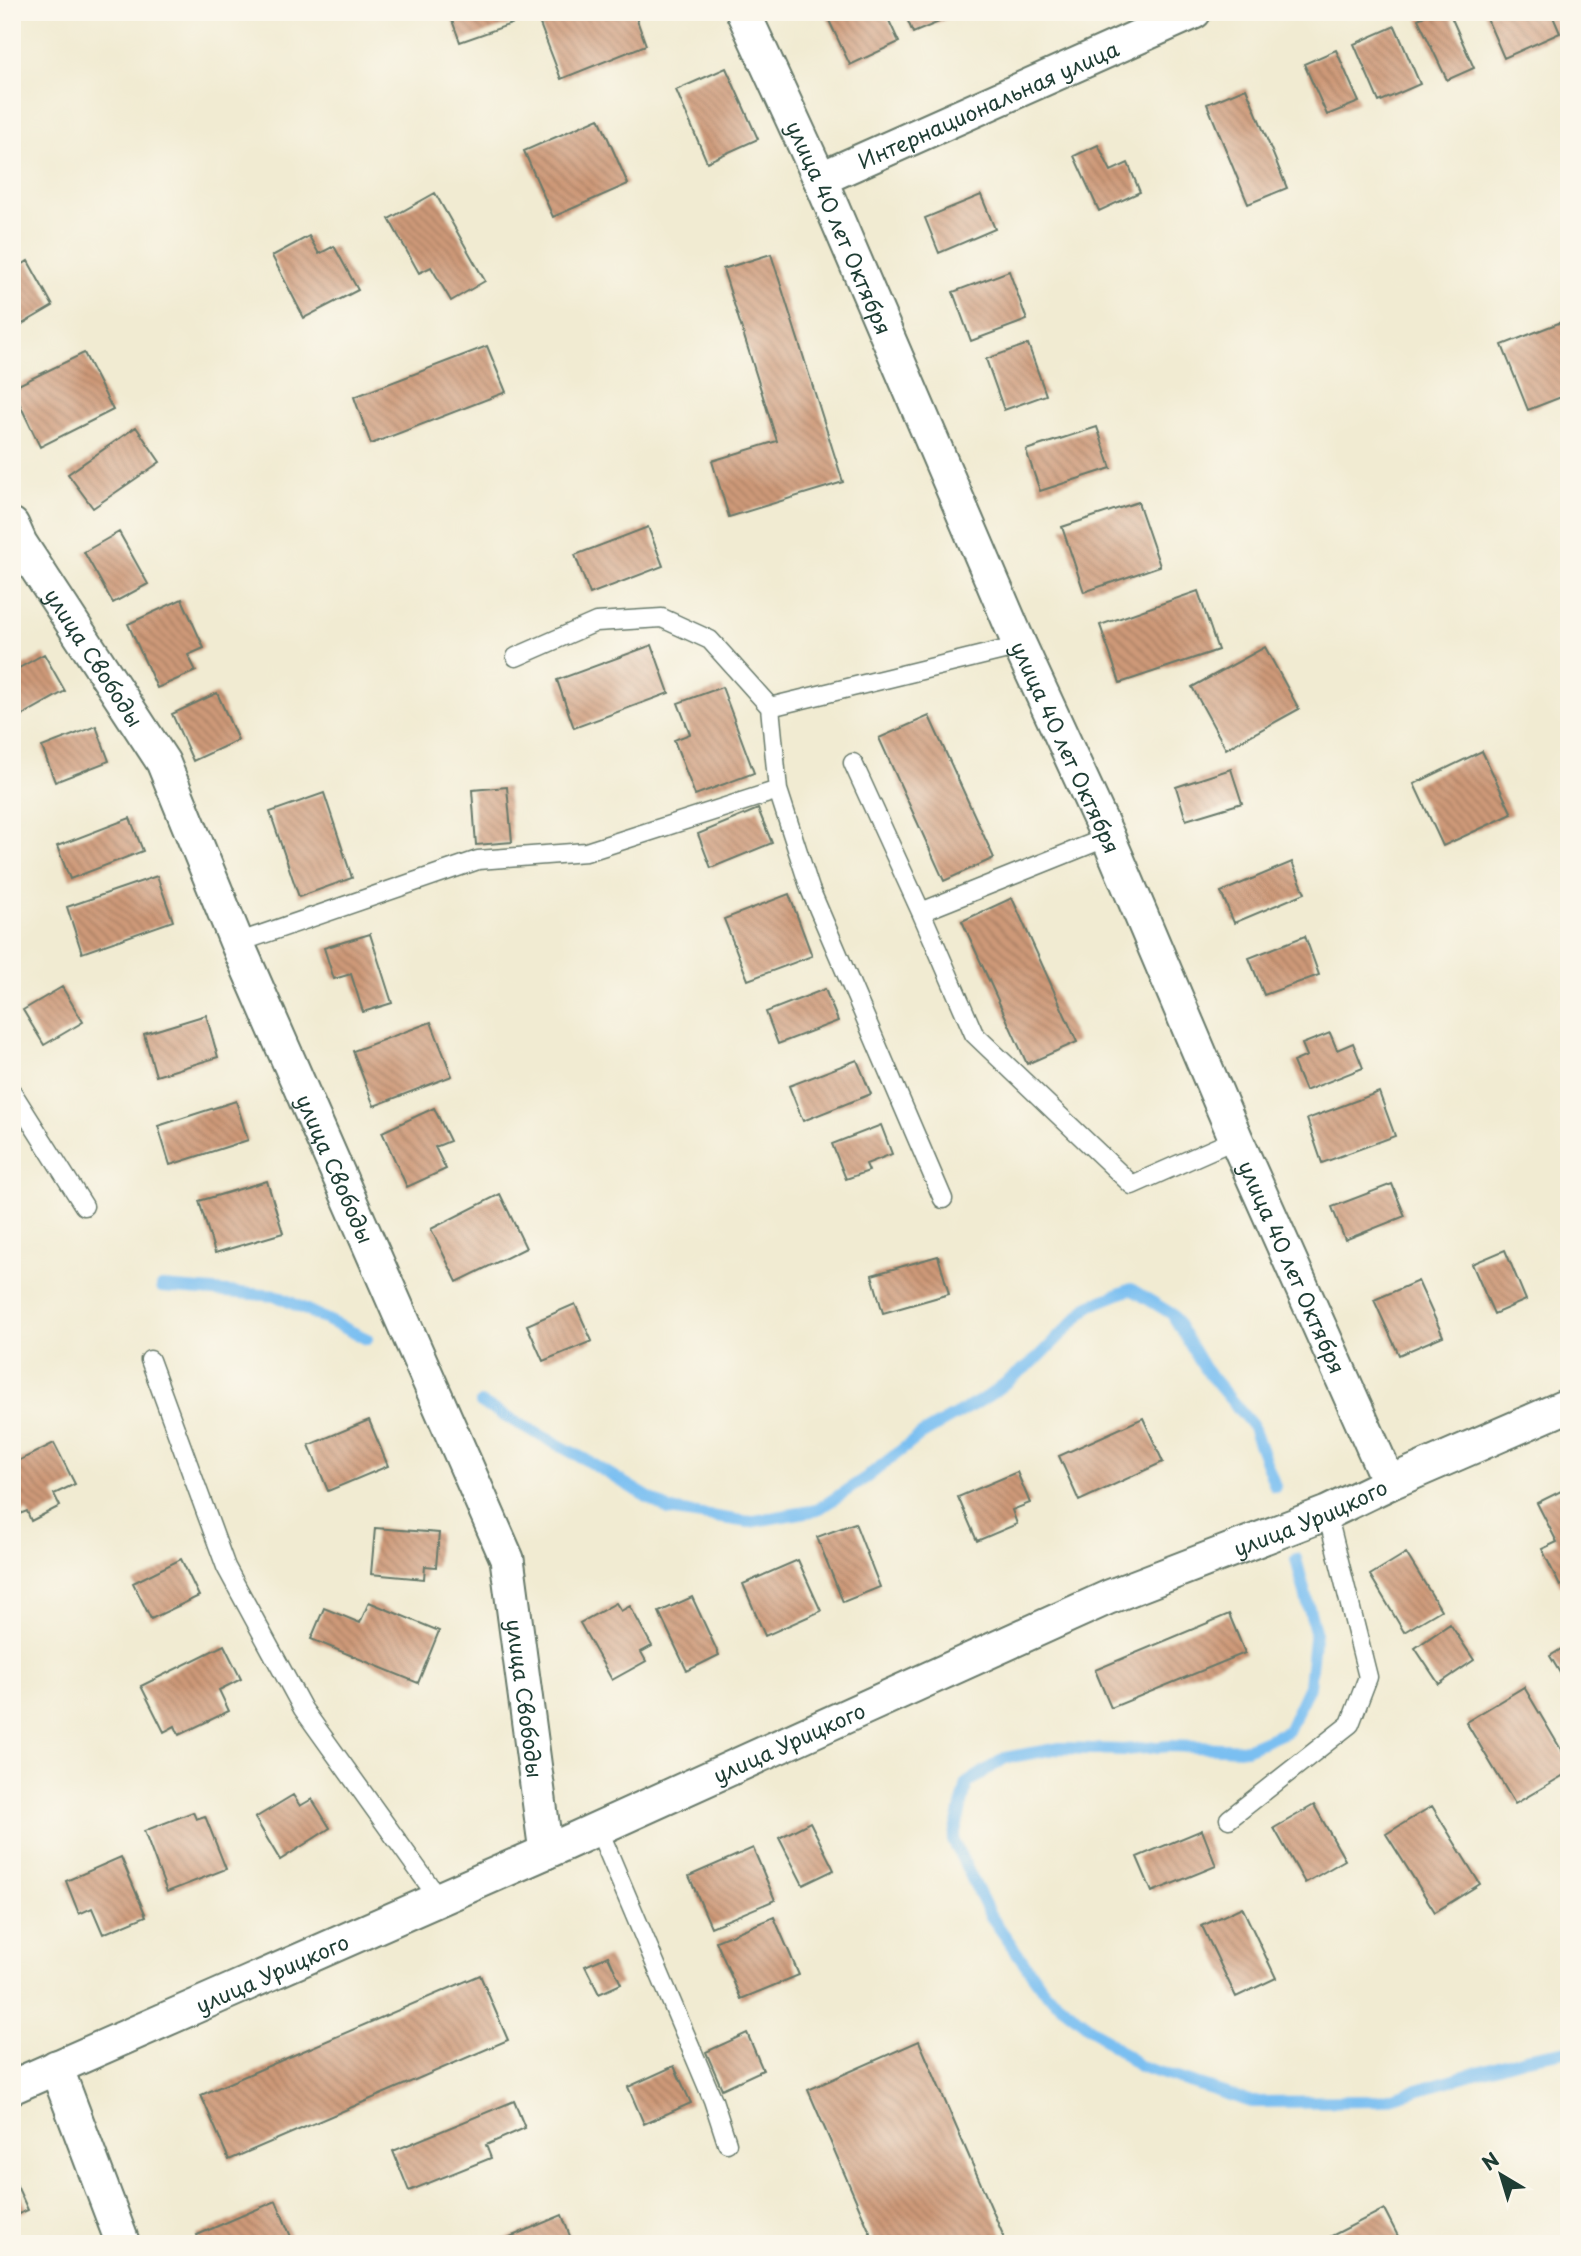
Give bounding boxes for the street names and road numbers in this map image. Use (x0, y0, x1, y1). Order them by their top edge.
street label: Интернациональная улица (852, 31, 1124, 176)
street label: улица 40 лет Октября (779, 115, 901, 339)
street label: улица Свободы (37, 581, 152, 733)
street label: улица 40 лет Октября (1004, 635, 1129, 858)
street label: улица Свободы (289, 1089, 383, 1248)
street label: улица 40 лет Октября (1231, 1155, 1354, 1379)
street label: улица Урицкого (1229, 1470, 1393, 1564)
street label: улица Свободы (499, 1617, 552, 1780)
street label: улица Урицкого (707, 1694, 870, 1791)
street label: улица Урицкого (190, 1925, 354, 2020)

